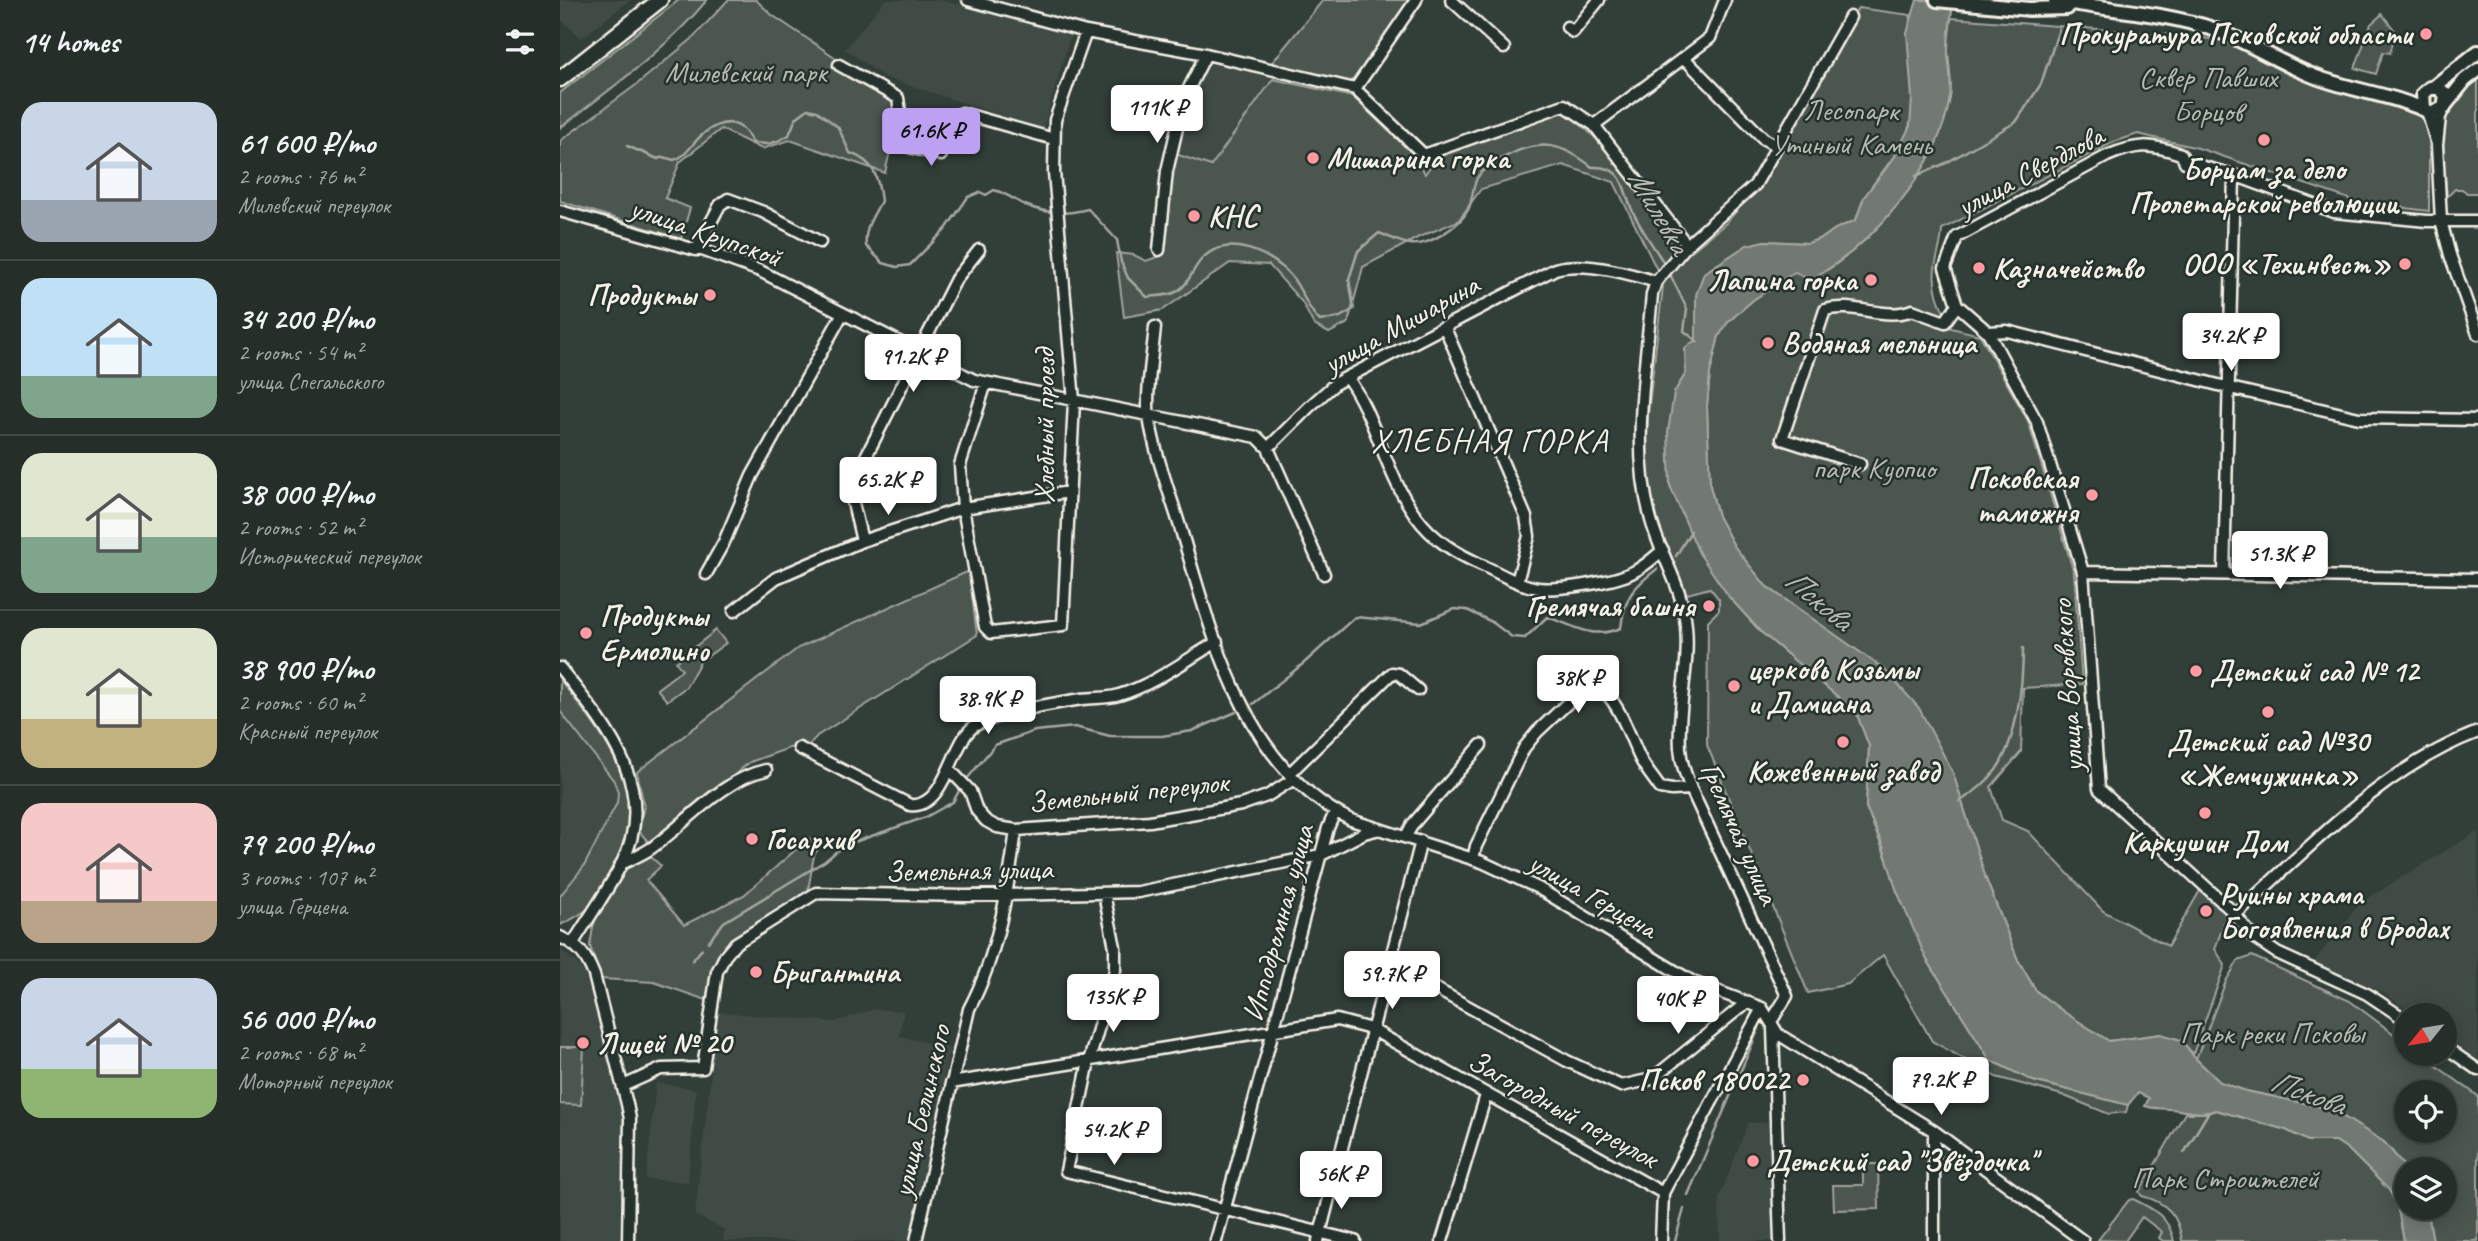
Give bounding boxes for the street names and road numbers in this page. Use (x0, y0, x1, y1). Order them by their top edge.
street label: улица Свердлова (1948, 115, 2112, 226)
street label: улица Крупской (624, 188, 788, 276)
street label: улица Мишарина (1315, 265, 1487, 383)
street label: Хлебный проезд (1025, 346, 1063, 503)
street label: улица Воровского (2042, 597, 2092, 776)
street label: Гремячая улица (1692, 756, 1789, 912)
street label: Земельный переулок (1026, 762, 1233, 821)
street label: Ипподромная улица (1234, 819, 1323, 1025)
street label: улица Герцена (1520, 842, 1666, 948)
street label: Земельная улица (885, 850, 1055, 890)
street label: улица Белинского (882, 1020, 960, 1203)
street label: Загородный переулок (1461, 1041, 1667, 1178)

